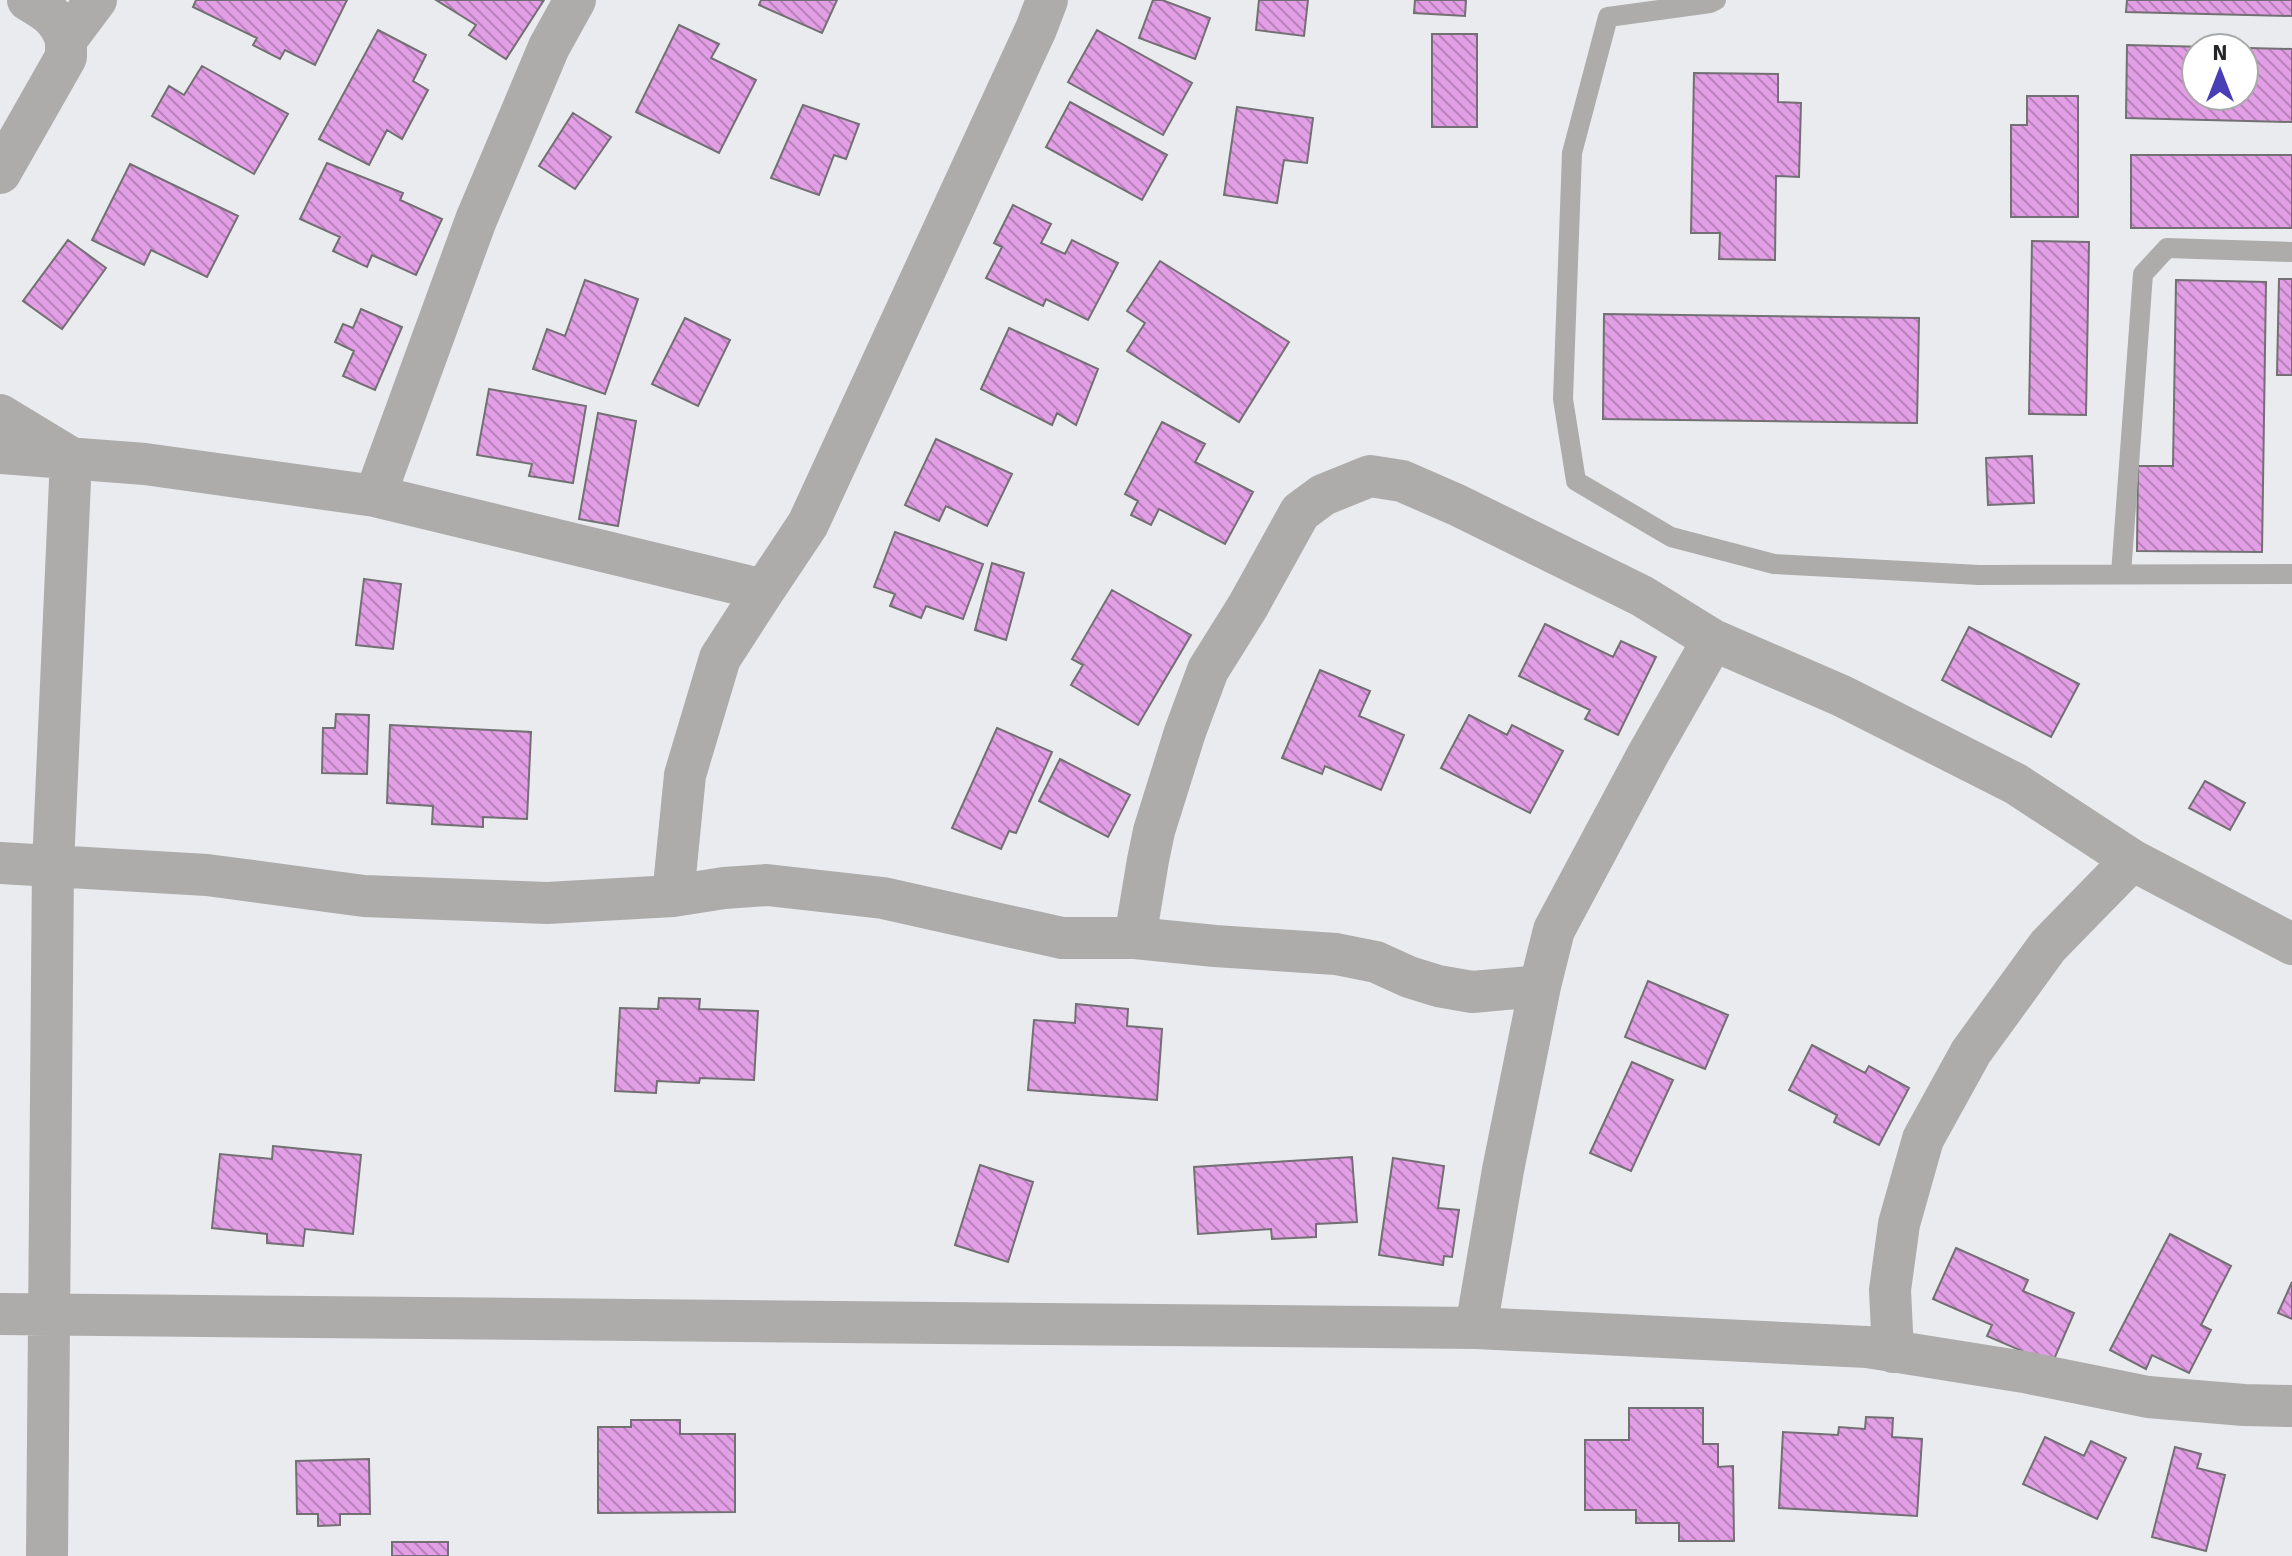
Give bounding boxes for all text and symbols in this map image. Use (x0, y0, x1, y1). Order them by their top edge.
north arrow (2180, 32, 2260, 112)
text: N (2212, 39, 2228, 66)

